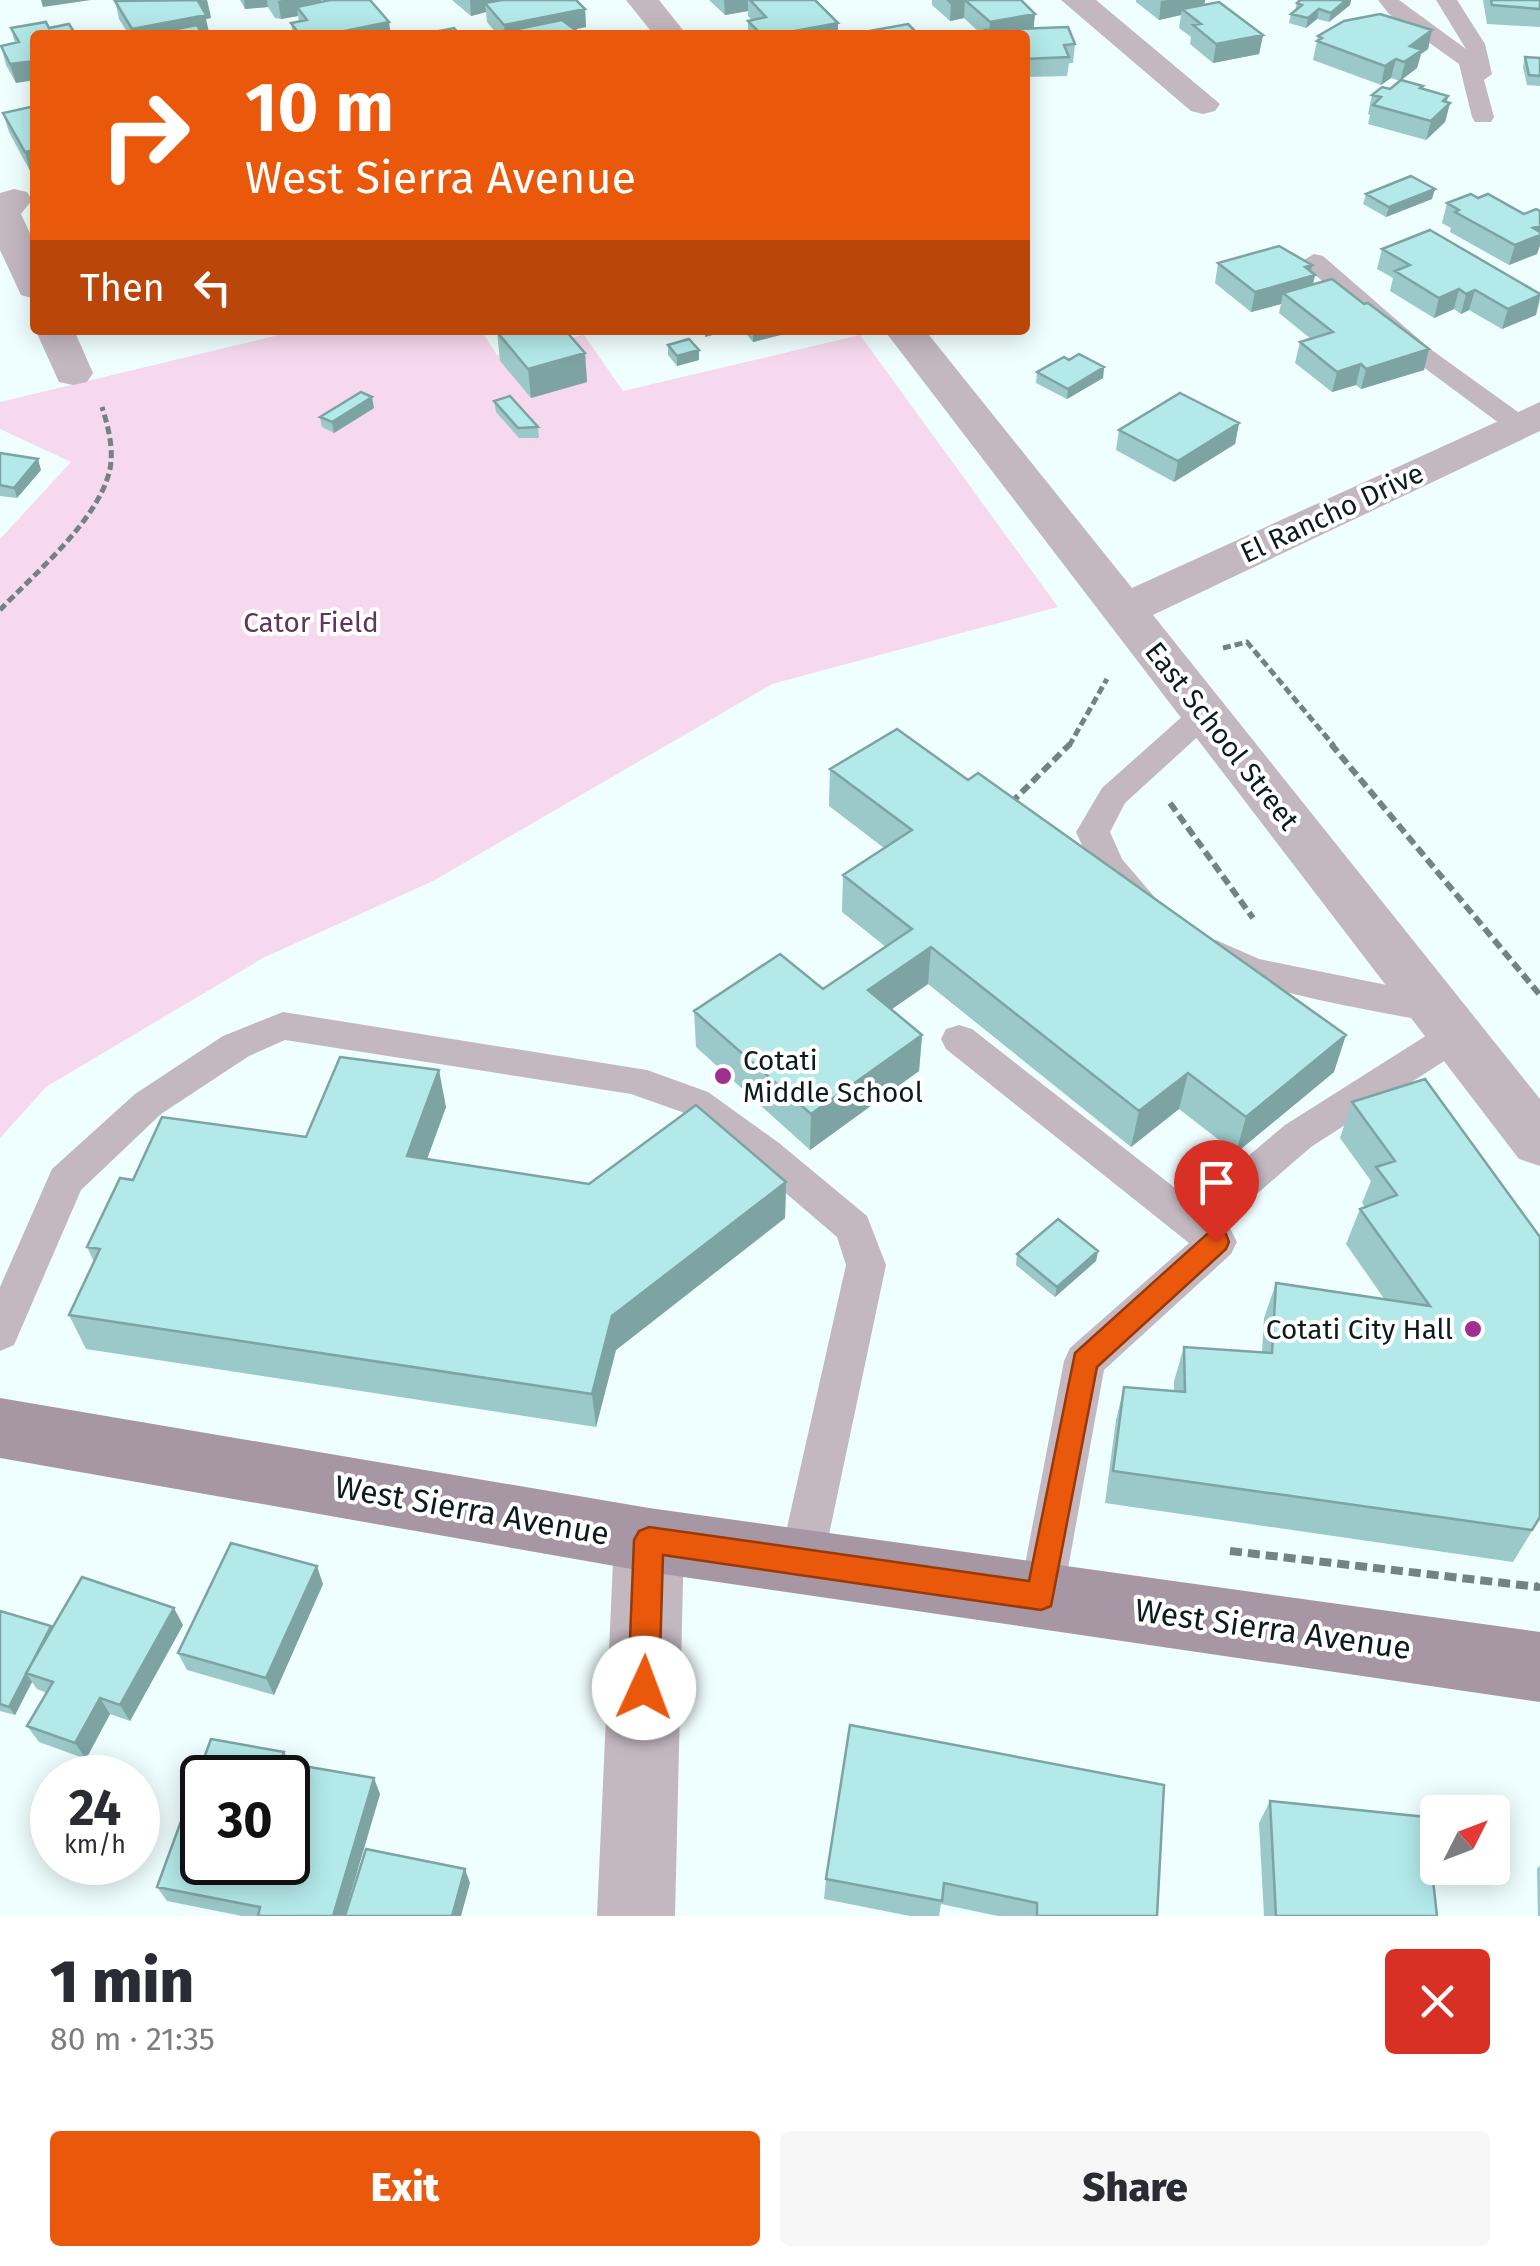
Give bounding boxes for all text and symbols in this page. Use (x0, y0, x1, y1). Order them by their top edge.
text: 10 m (245, 66, 394, 150)
icon: right (80, 70, 210, 200)
text: West Sierra Avenue (245, 151, 636, 205)
icon: left (185, 260, 240, 315)
text: Then (80, 265, 165, 311)
street label: El Rancho Drive (1235, 456, 1429, 570)
park label: Cator Field (243, 606, 379, 639)
street label: East School Street (1138, 635, 1306, 837)
place label: Cotati Middle School (743, 1044, 923, 1109)
marker: Cotati Middle School (712, 1065, 734, 1087)
pin (1174, 1140, 1259, 1243)
icon: arrive (1189, 1155, 1244, 1210)
place label: Cotati City Hall (1266, 1313, 1453, 1346)
marker: Cotati City Hall (1462, 1318, 1484, 1340)
street label: West Sierra Avenue (332, 1467, 612, 1553)
street label: West Sierra Avenue (1133, 1591, 1413, 1667)
position arrow (592, 1636, 696, 1740)
speed limit sign: 30 (180, 1755, 310, 1885)
text: 24 (69, 1778, 121, 1838)
north arrow (1420, 1795, 1510, 1885)
map controls (1420, 1795, 1510, 1885)
text: km/h (64, 1830, 126, 1860)
text: 1 min (50, 1946, 194, 2018)
button: close (1385, 1949, 1490, 2054)
text: 80 m · 21:35 (50, 2020, 215, 2058)
button: Exit (50, 2131, 760, 2246)
button: Share (780, 2131, 1490, 2246)

